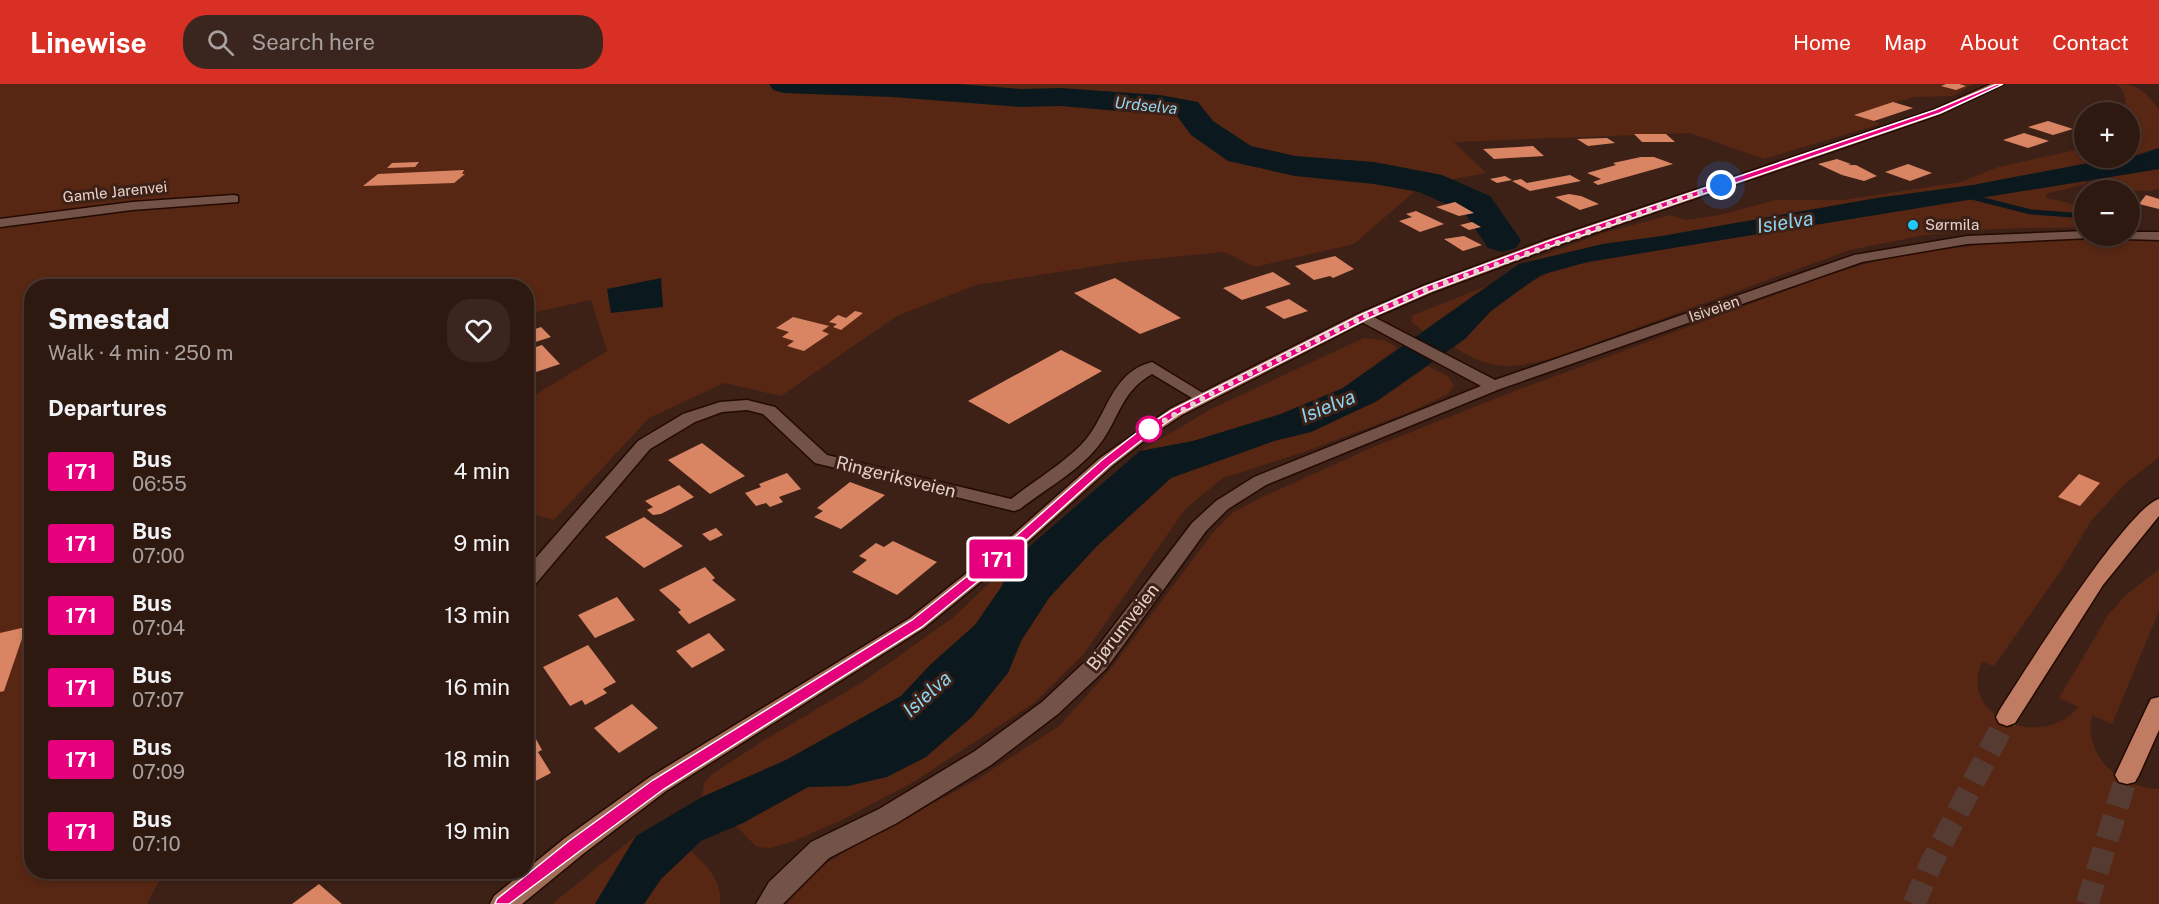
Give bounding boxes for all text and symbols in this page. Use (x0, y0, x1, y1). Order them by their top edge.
search box (183, 15, 603, 69)
text: Linewise (30, 26, 147, 59)
icon: search (204, 26, 237, 59)
text: Search here (252, 29, 375, 55)
text: Home (1793, 30, 1851, 55)
text: Map (1884, 30, 1927, 55)
text: About (1960, 30, 2019, 55)
text: Contact (2052, 30, 2129, 55)
water label: Urdselva (1114, 93, 1178, 118)
map controls (2074, 102, 2140, 246)
button: + (2074, 102, 2140, 168)
your location (1706, 170, 1736, 200)
street label: Gamle Jarenvei (62, 178, 168, 205)
button: − (2074, 180, 2140, 246)
water label: Isielva (1755, 206, 1815, 238)
place label: Sørmila (1925, 216, 1979, 233)
marker: Sørmila (1906, 218, 1920, 232)
street label: Isiveien (1686, 292, 1741, 325)
button: heart (447, 299, 510, 362)
text: Smestad (48, 302, 170, 335)
text: Walk · 4 min · 250 m (48, 341, 233, 365)
water label: Isielva (1297, 384, 1359, 428)
text: Departures (48, 395, 167, 421)
unlabelled marker (1136, 416, 1162, 442)
text: Bus (132, 446, 172, 472)
street label: Ringeriksveien (834, 451, 958, 502)
text: 4 min (454, 458, 510, 484)
text: 171 (65, 459, 97, 484)
text: 06:55 (132, 472, 187, 496)
text: Bus (132, 518, 172, 544)
text: 9 min (454, 530, 510, 556)
text: 171 (65, 531, 97, 556)
line badge: 171 (962, 540, 1032, 578)
text: 07:00 (132, 544, 185, 568)
text: 171 (981, 547, 1013, 572)
street label: Bjørumveien (1082, 579, 1163, 674)
text: Bus (132, 590, 172, 616)
text: 13 min (445, 602, 510, 628)
text: 171 (65, 603, 97, 628)
text: 07:04 (132, 616, 185, 640)
text: Bus (132, 662, 172, 688)
water label: Isielva (898, 666, 956, 722)
text: 16 min (445, 674, 510, 700)
text: 171 (65, 675, 97, 700)
text: 07:07 (132, 688, 184, 712)
text: Bus (132, 734, 172, 760)
text: 18 min (444, 746, 510, 772)
text: 171 (65, 747, 97, 772)
text: 07:09 (132, 760, 185, 784)
text: Bus (132, 806, 172, 832)
text: 19 min (445, 818, 510, 844)
text: 171 (65, 819, 97, 844)
text: 07:10 (132, 832, 181, 856)

